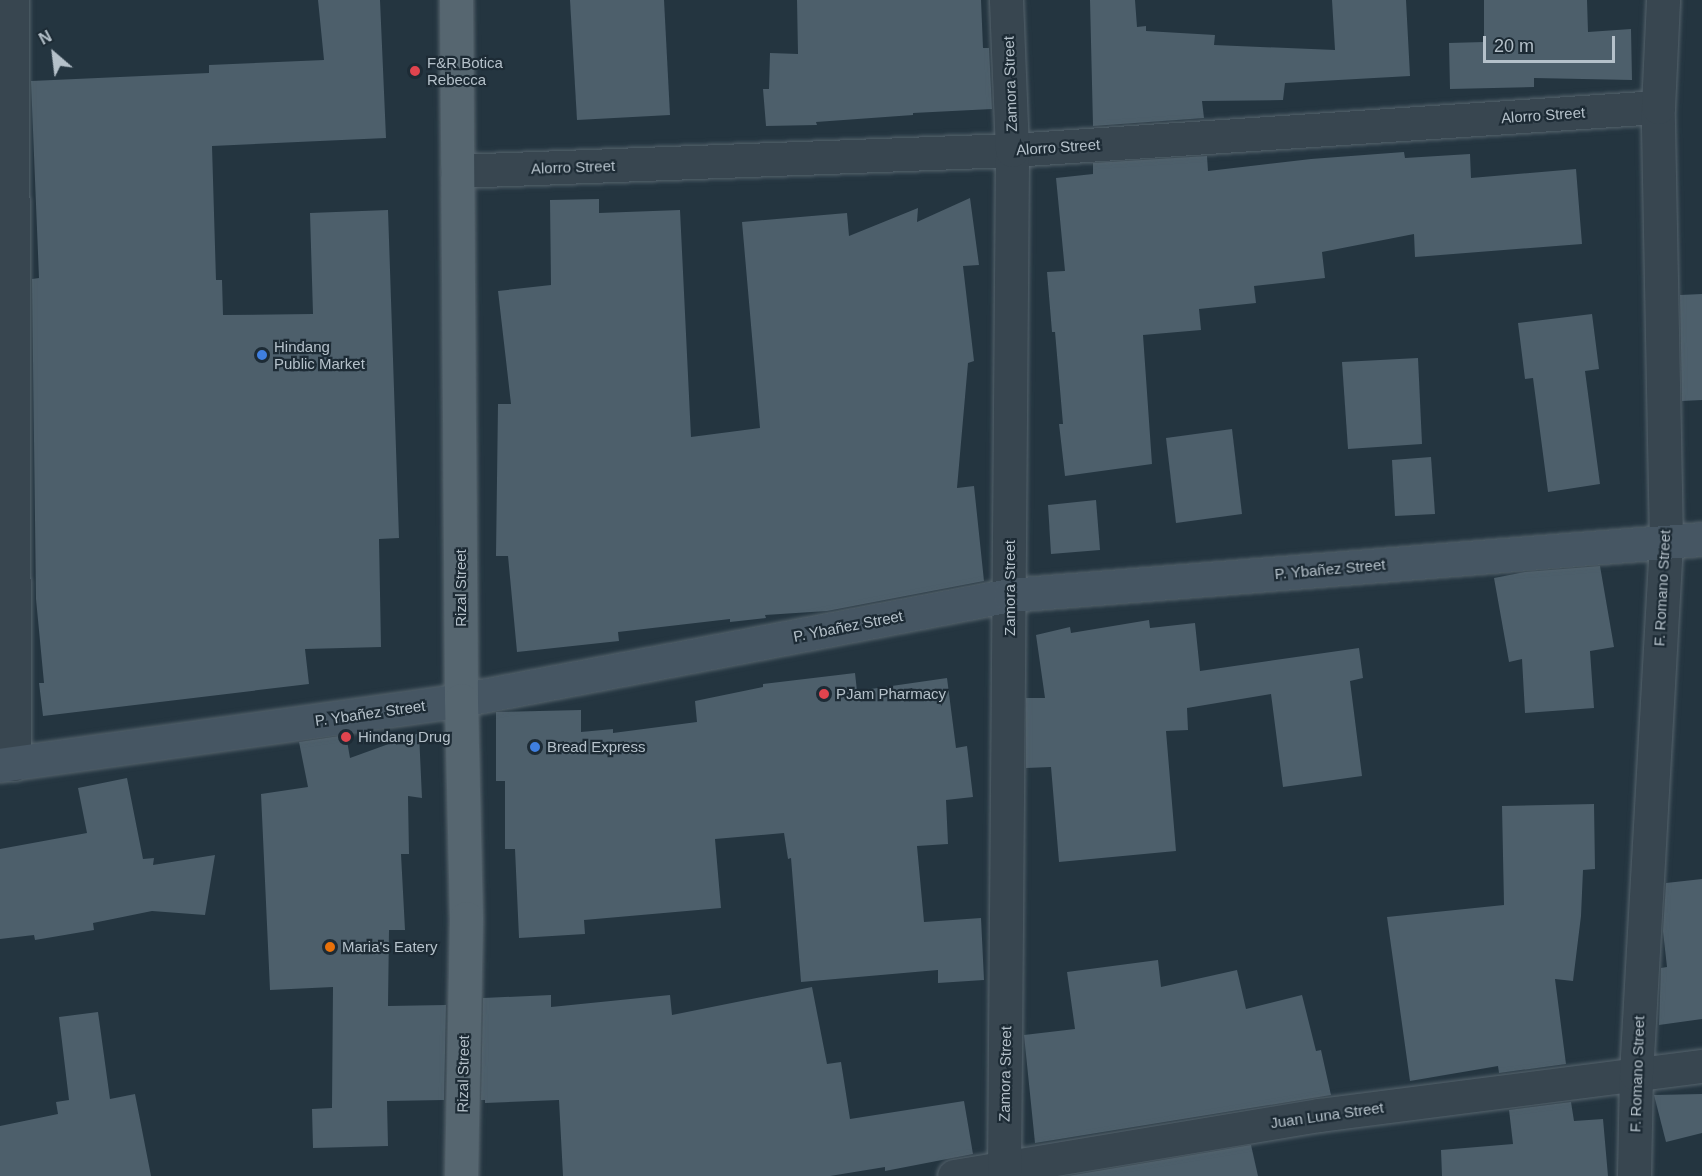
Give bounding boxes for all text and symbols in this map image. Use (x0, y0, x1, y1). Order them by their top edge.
north arrow (24, 24, 84, 84)
scale bar (1486, 24, 1618, 62)
text: N (36, 27, 54, 48)
street label: Zamora Street (999, 36, 1021, 132)
text: 20 m (1494, 36, 1534, 56)
place label: F&R Botica Rebecca (427, 53, 503, 88)
marker: F&R Botica Rebecca (408, 64, 422, 78)
street label: Alorro Street (1500, 103, 1586, 127)
street label: Alorro Street (1015, 135, 1101, 159)
street label: Alorro Street (531, 157, 615, 177)
place label: Hindang Public Market (274, 337, 365, 372)
marker: Hindang Public Market (255, 348, 269, 362)
street label: F. Romano Street (1650, 529, 1674, 647)
street label: Zamora Street (1001, 540, 1019, 636)
street label: Rizal Street (452, 549, 470, 627)
street label: P. Ybañez Street (1274, 555, 1386, 583)
street label: P. Ybañez Street (792, 607, 904, 645)
place label: PJam Pharmacy (836, 685, 946, 703)
marker: PJam Pharmacy (817, 687, 831, 701)
street label: P. Ybañez Street (314, 696, 426, 730)
place label: Hindang Drug (358, 728, 451, 746)
marker: Hindang Drug (339, 730, 353, 744)
place label: Bread Express (547, 738, 645, 756)
marker: Bread Express (528, 740, 542, 754)
place label: Maria's Eatery (342, 938, 437, 956)
marker: Maria's Eatery (323, 940, 337, 954)
street label: F. Romano Street (1626, 1015, 1648, 1133)
street label: Zamora Street (995, 1026, 1015, 1122)
street label: Rizal Street (453, 1035, 473, 1113)
street label: Juan Luna Street (1269, 1098, 1385, 1132)

